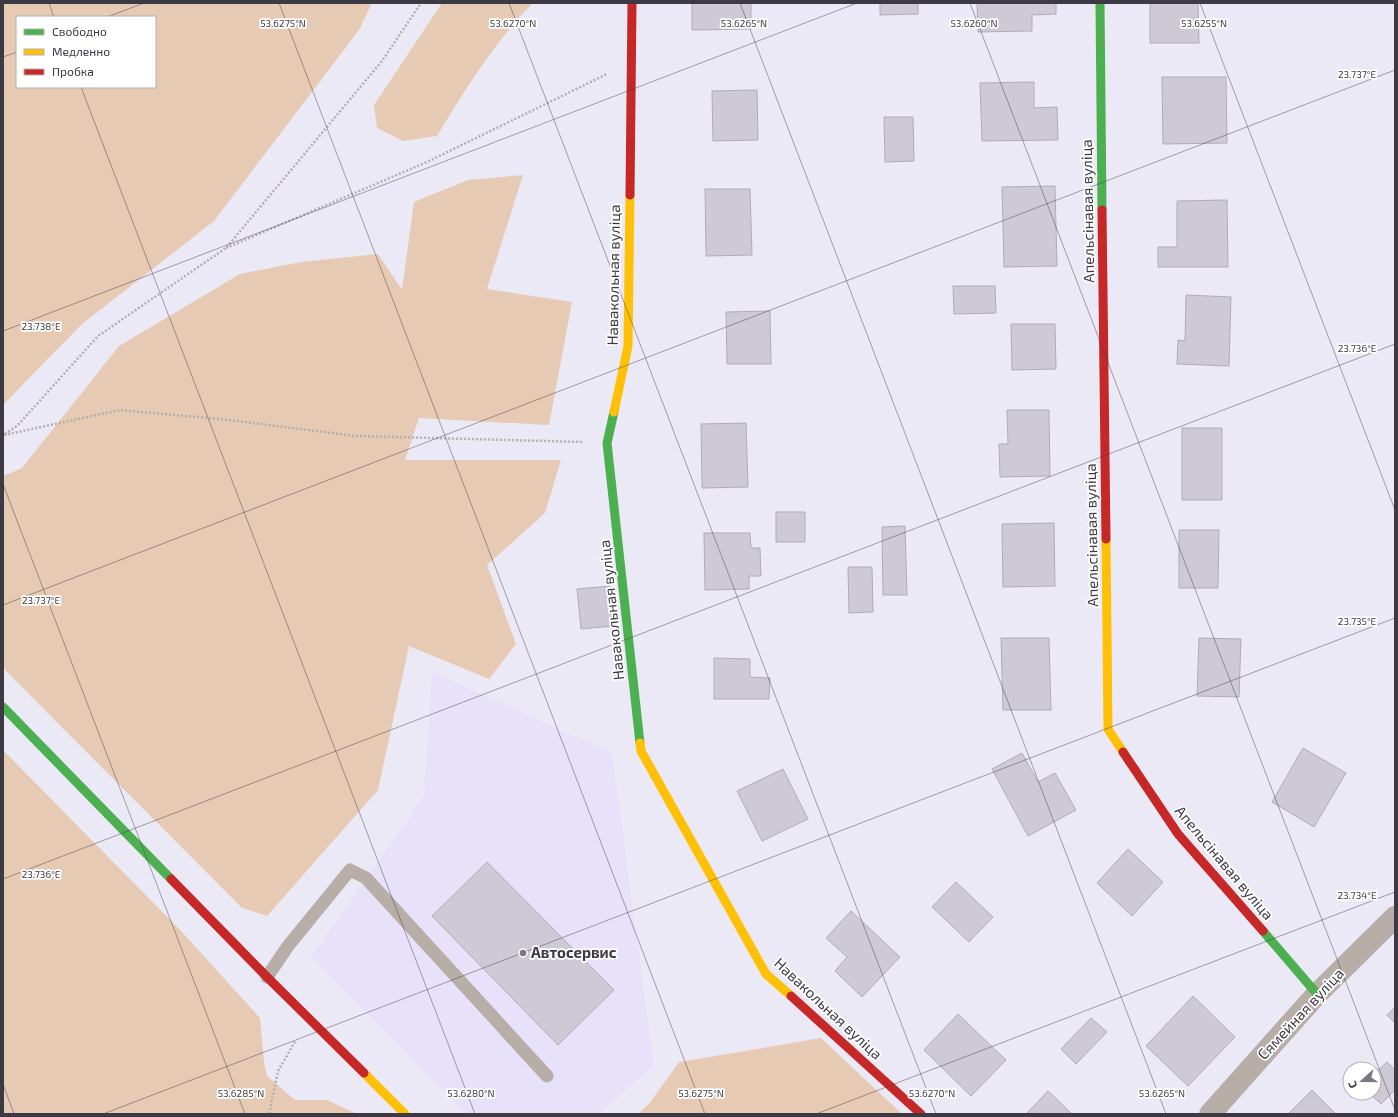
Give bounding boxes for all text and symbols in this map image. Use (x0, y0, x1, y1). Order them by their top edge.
legend (16, 16, 156, 88)
text: 53.6275°N (260, 17, 306, 29)
text: 53.6270°N (490, 17, 536, 29)
text: 53.6265°N (721, 17, 767, 29)
text: 53.6260°N (951, 17, 997, 29)
text: 53.6255°N (1181, 17, 1227, 29)
text: Свободно (52, 24, 107, 38)
text: Медленно (52, 44, 110, 58)
text: Пробка (52, 64, 94, 78)
text: 23.737°E (1338, 68, 1376, 80)
street label: Апельсінавая вуліца (1077, 139, 1098, 283)
street label: Навакольная вуліца (603, 204, 624, 346)
text: 23.738°E (21, 320, 61, 332)
text: 23.736°E (1338, 342, 1377, 354)
street label: Апельсінавая вуліца (1081, 463, 1102, 607)
street label: Навакольная вуліца (595, 539, 628, 681)
text: 23.737°E (22, 594, 60, 606)
text: 23.735°E (1338, 615, 1377, 627)
street label: Апельсінавая вуліца (1171, 802, 1278, 924)
text: 23.736°E (22, 868, 61, 880)
text: 23.734°E (1337, 889, 1377, 901)
place label: Автосервис (531, 943, 617, 961)
marker: Автосервис (518, 948, 528, 958)
street label: Навакольная вуліца (770, 954, 886, 1064)
street label: Сямейная вуліца (1253, 964, 1348, 1063)
north arrow (1342, 1061, 1382, 1101)
text: С (1345, 1079, 1359, 1090)
text: 53.6285°N (218, 1087, 264, 1099)
text: 53.6280°N (447, 1087, 495, 1099)
text: 53.6275°N (678, 1087, 724, 1099)
text: 53.6270°N (909, 1087, 955, 1099)
text: 53.6265°N (1139, 1087, 1185, 1099)

